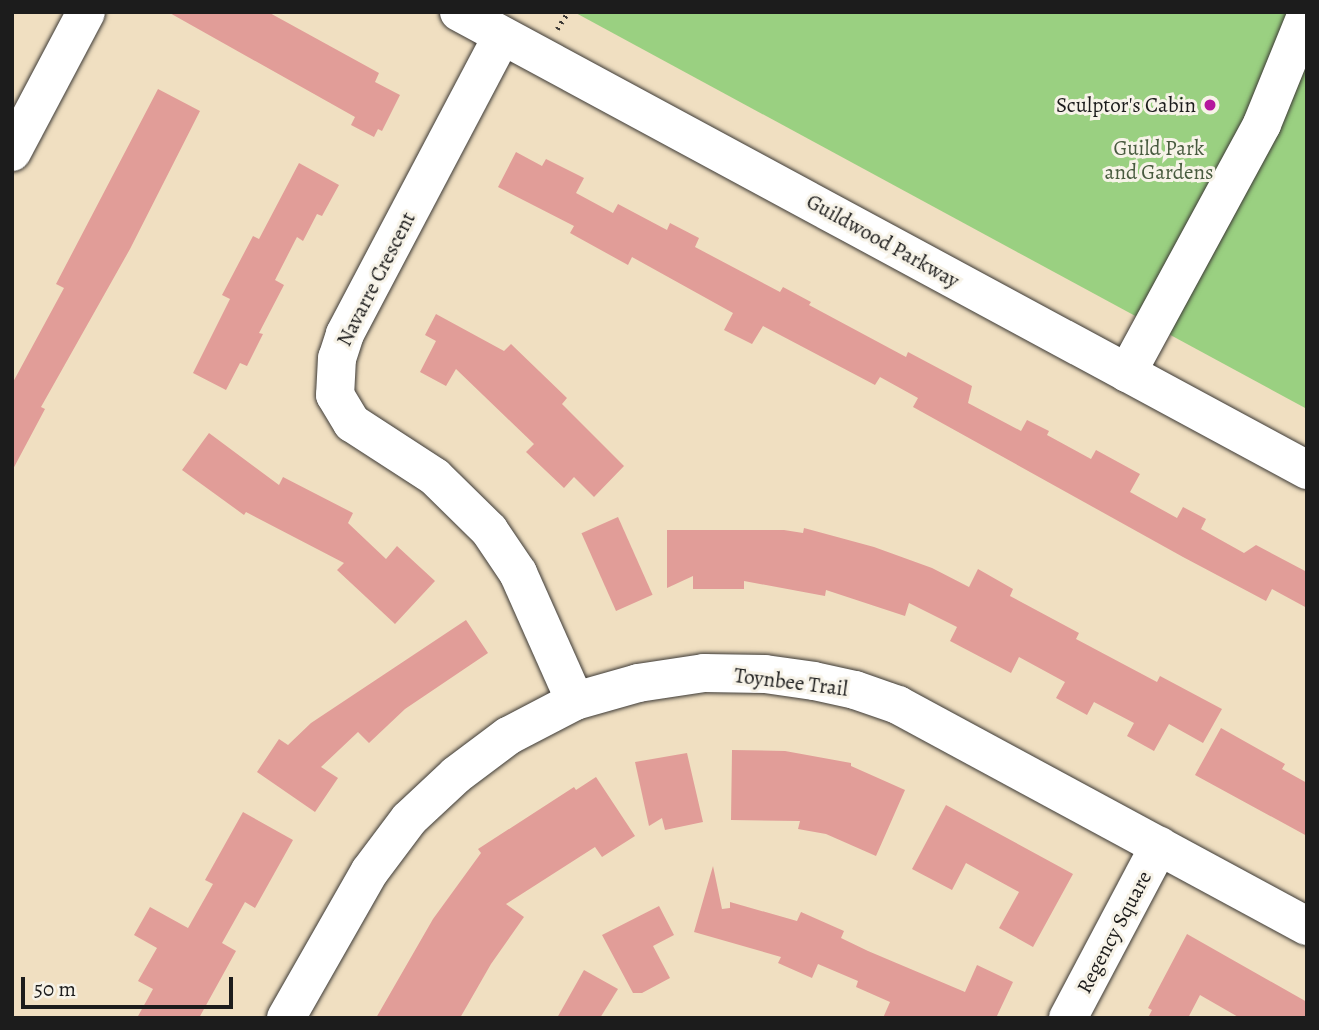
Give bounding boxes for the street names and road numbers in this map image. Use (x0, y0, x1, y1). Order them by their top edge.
street label: Guildwood Parkway (802, 189, 964, 293)
street label: Navarre Crescent (331, 208, 421, 350)
street label: Toynbee Trail (733, 663, 849, 701)
street label: Regency Square (1071, 866, 1157, 998)

